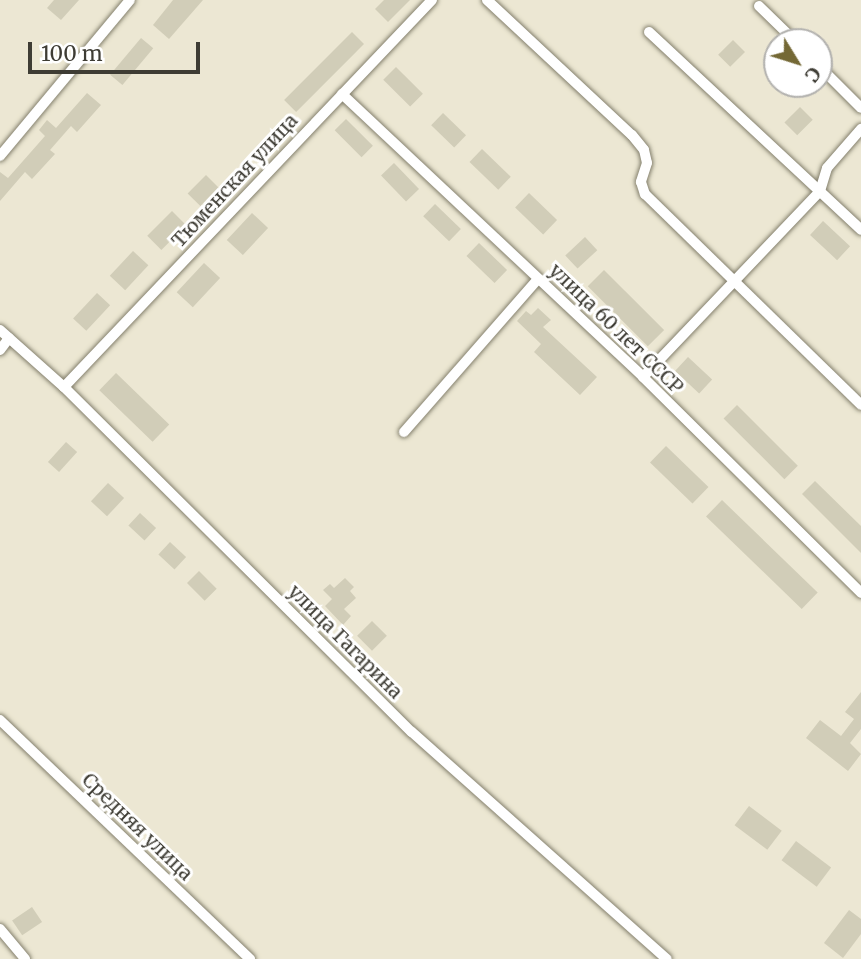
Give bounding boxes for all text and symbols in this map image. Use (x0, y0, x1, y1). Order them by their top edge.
scale bar (32, 28, 203, 72)
north arrow (763, 28, 833, 98)
text: 100 m (41, 40, 103, 67)
text: С (800, 62, 826, 87)
street label: Тюменская улица (167, 110, 303, 252)
street label: улица 60 лет СССР (544, 259, 688, 399)
street label: улица Гагарина (283, 580, 407, 704)
street label: Средняя улица (77, 769, 197, 885)

